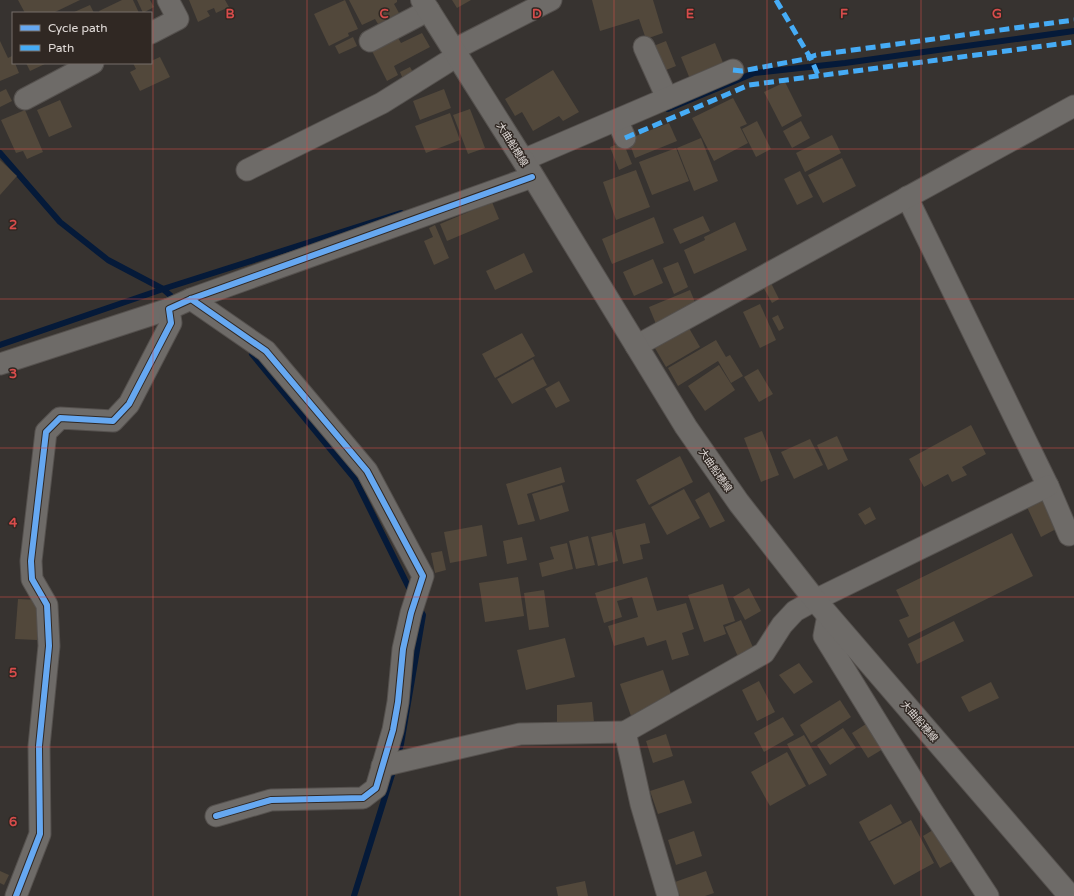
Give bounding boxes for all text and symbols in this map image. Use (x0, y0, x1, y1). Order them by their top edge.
text: B (225, 6, 235, 22)
text: C (379, 6, 389, 22)
text: D (532, 6, 542, 22)
text: E (686, 6, 694, 22)
text: F (840, 6, 848, 22)
text: G (992, 6, 1002, 22)
legend (12, 12, 152, 64)
text: Cycle path (48, 21, 107, 35)
text: Path (48, 41, 74, 55)
street label: 大曲船穂線 (494, 120, 530, 169)
text: 2 (9, 217, 17, 233)
text: 3 (9, 366, 17, 382)
street label: 大曲船穂線 (696, 447, 734, 494)
text: 4 (9, 515, 18, 531)
text: 5 (9, 665, 17, 681)
street label: 大曲船穂線 (898, 699, 940, 744)
text: 6 (9, 814, 17, 830)

